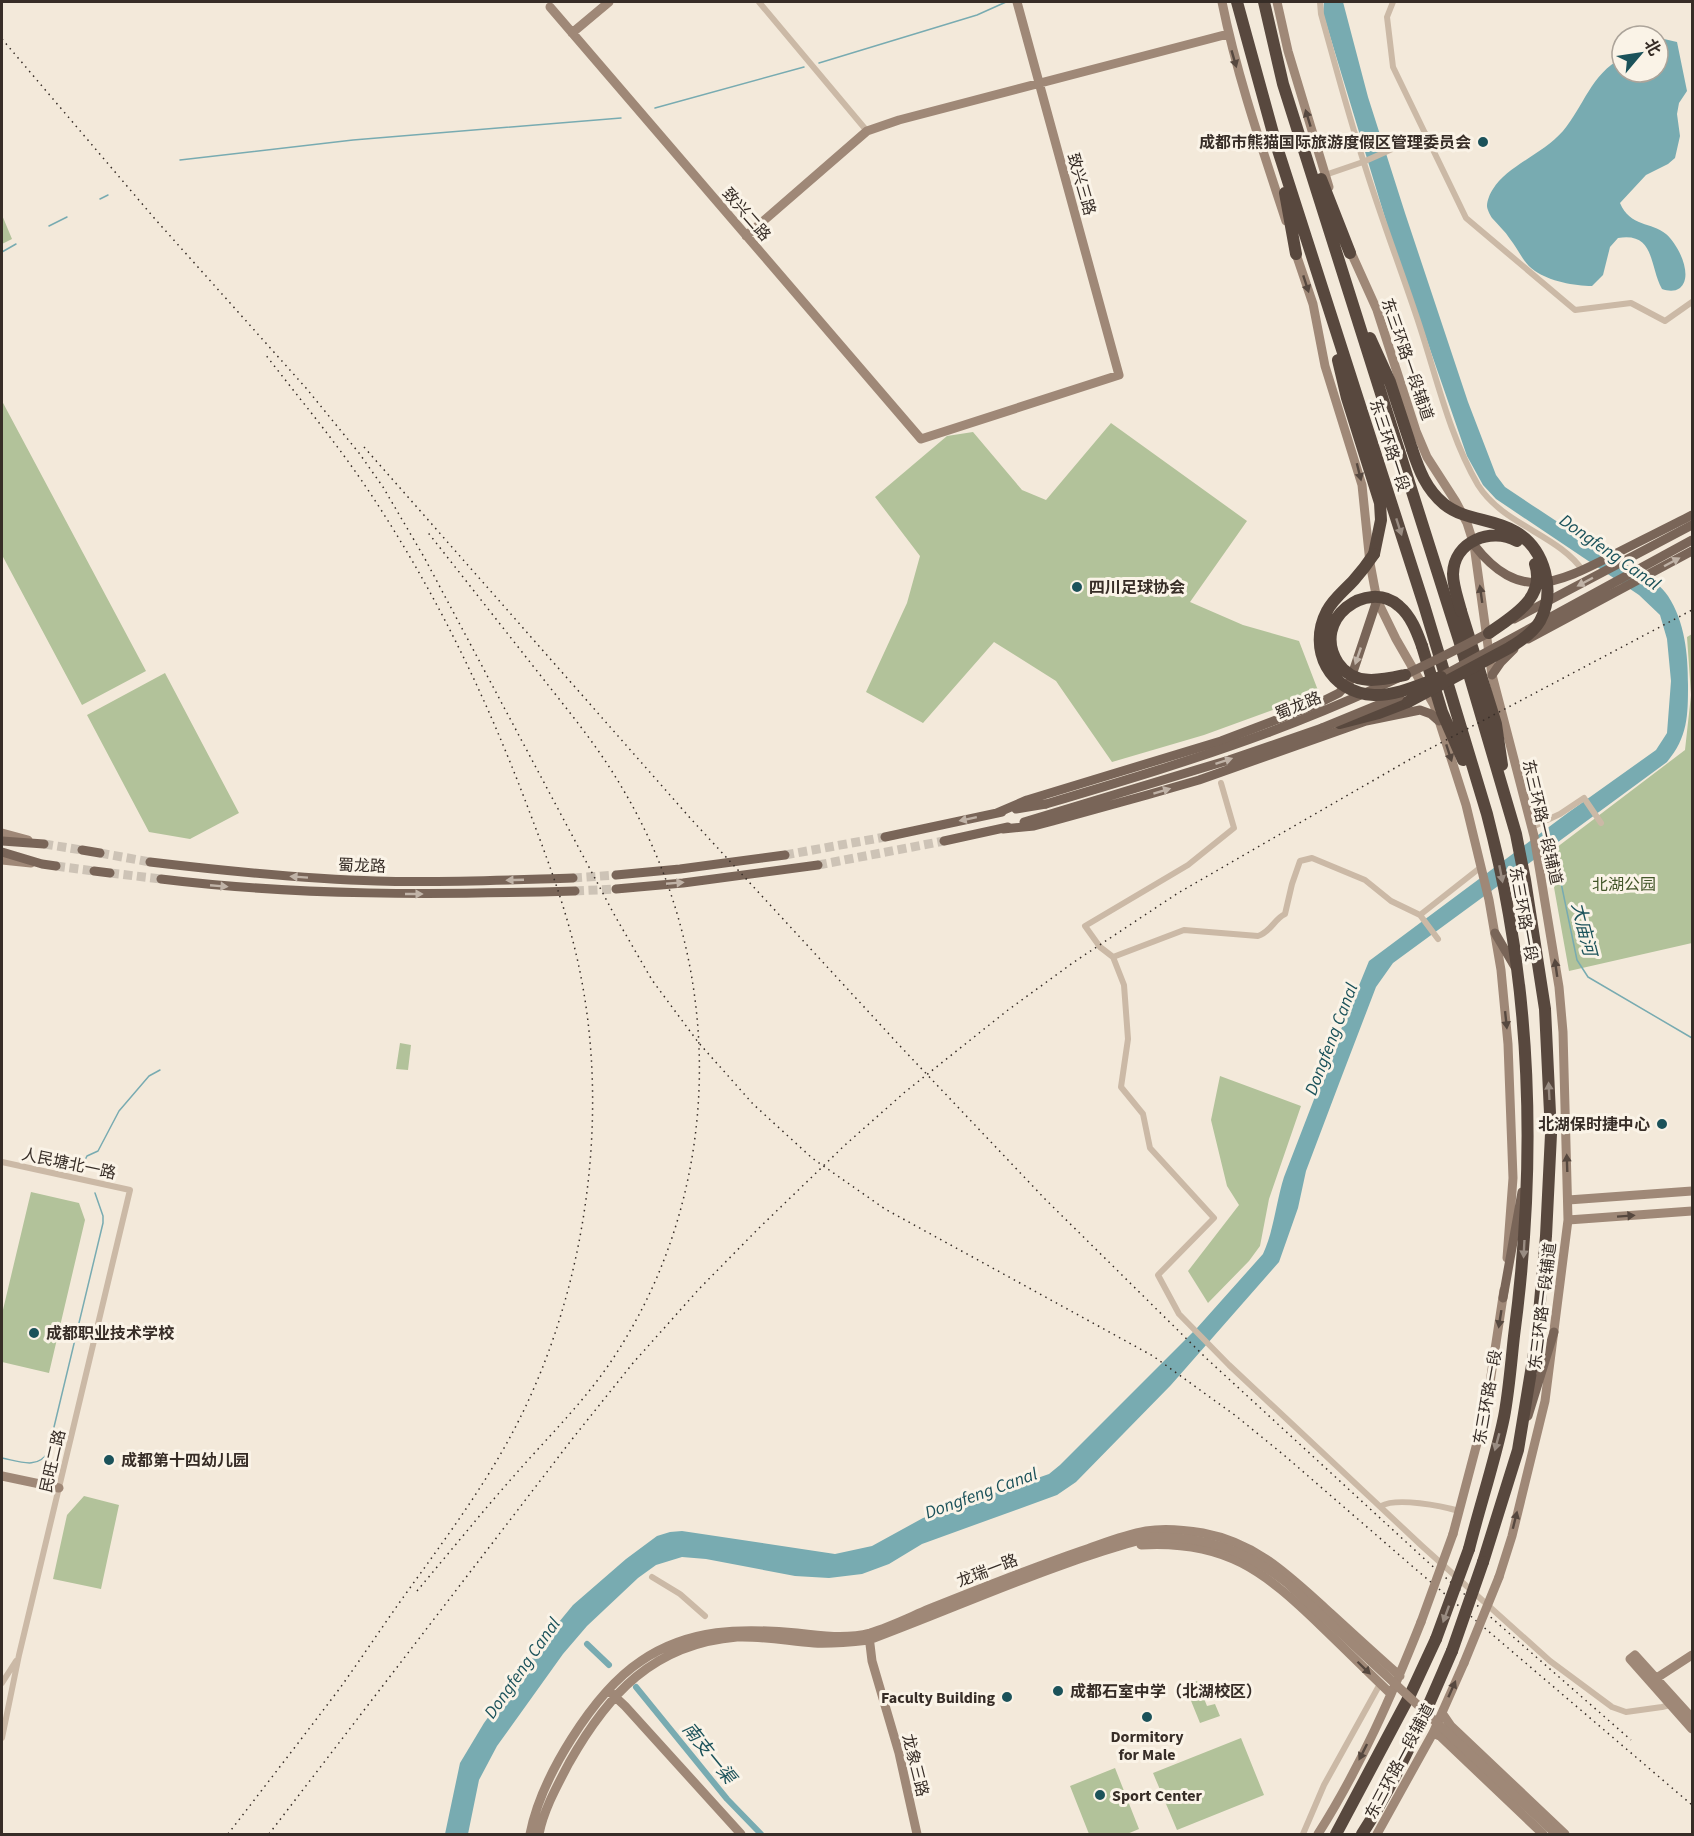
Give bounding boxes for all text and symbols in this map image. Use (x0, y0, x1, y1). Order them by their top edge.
north arrow (1610, 24, 1670, 84)
text: 北 (1639, 35, 1666, 60)
one-way arrow (1230, 49, 1240, 68)
one-way arrow (1303, 109, 1312, 127)
place label: 成都市熊猫国际旅游度假区管理委员会 (1199, 132, 1471, 154)
marker: 成都市熊猫国际旅游度假区管理委员会 (1476, 135, 1490, 149)
street label: 致兴三路 (1062, 150, 1100, 218)
street label: 致兴二路 (717, 183, 776, 246)
one-way arrow (1302, 275, 1312, 293)
street label: 东三环路一段辅道 (1376, 295, 1438, 423)
street label: 东三环路一段 (1364, 396, 1414, 494)
one-way arrow (1355, 463, 1365, 481)
water label: Dongfeng Canal (1554, 508, 1666, 597)
one-way arrow (1395, 518, 1404, 536)
one-way arrow (1663, 558, 1680, 567)
place label: 四川足球协会 (1089, 577, 1185, 599)
one-way arrow (1576, 577, 1593, 587)
marker: 四川足球协会 (1070, 580, 1084, 594)
one-way arrow (1477, 585, 1486, 604)
one-way arrow (1353, 647, 1363, 665)
street label: 蜀龙路 (1272, 687, 1325, 725)
one-way arrow (1445, 744, 1454, 762)
one-way arrow (1215, 756, 1233, 765)
street label: 东三环路一段辅道 (1517, 757, 1567, 887)
one-way arrow (1153, 786, 1171, 795)
one-way arrow (958, 815, 977, 824)
street label: 蜀龙路 (338, 854, 386, 878)
one-way arrow (1497, 865, 1506, 884)
street label: 东三环路一段 (1504, 865, 1542, 963)
one-way arrow (290, 872, 309, 882)
park label: 北湖公园 (1592, 874, 1656, 896)
one-way arrow (505, 875, 524, 884)
one-way arrow (665, 878, 684, 888)
one-way arrow (210, 881, 229, 891)
one-way arrow (405, 889, 424, 899)
water label: 大庙河 (1565, 900, 1603, 961)
one-way arrow (1552, 958, 1561, 977)
water label: Dongfeng Canal (1299, 979, 1365, 1099)
one-way arrow (1501, 1011, 1511, 1030)
one-way arrow (1544, 1082, 1553, 1101)
place label: 北湖保时捷中心 (1538, 1114, 1650, 1136)
marker: 北湖保时捷中心 (1655, 1117, 1669, 1131)
street label: 人民塘北一路 (20, 1143, 118, 1185)
one-way arrow (1562, 1153, 1571, 1172)
one-way arrow (1617, 1211, 1636, 1220)
one-way arrow (1519, 1240, 1528, 1259)
street label: 东三环路一段辅道 (1524, 1241, 1562, 1371)
one-way arrow (1495, 1310, 1504, 1329)
place label: 成都职业技术学校 (46, 1323, 175, 1345)
marker: 成都职业技术学校 (27, 1326, 41, 1340)
street label: 东三环路一段 (1469, 1348, 1507, 1446)
street label: 民旺二路 (35, 1428, 71, 1495)
one-way arrow (1492, 1433, 1501, 1451)
place label: 成都第十四幼儿园 (121, 1450, 249, 1472)
marker: 成都第十四幼儿园 (102, 1453, 116, 1467)
water label: Dongfeng Canal (921, 1461, 1041, 1525)
one-way arrow (1511, 1511, 1521, 1530)
street label: 龙瑞一路 (954, 1549, 1021, 1593)
one-way arrow (1440, 1605, 1450, 1623)
water label: Dongfeng Canal (478, 1612, 567, 1724)
one-way arrow (1357, 1661, 1371, 1675)
place label: 成都石室中学（北湖校区） (1070, 1681, 1262, 1703)
one-way arrow (1448, 1681, 1457, 1698)
marker: 成都石室中学（北湖校区） (1051, 1684, 1065, 1698)
place label: Faculty Building (881, 1687, 995, 1709)
marker: Faculty Building (1000, 1690, 1014, 1704)
street label: 东三环路一段辅道 (1360, 1700, 1440, 1823)
marker: Dormitory for Male (1140, 1710, 1154, 1724)
water label: 南支一渠 (676, 1717, 743, 1791)
place label: Dormitory for Male (1110, 1726, 1184, 1766)
street label: 龙象三路 (897, 1732, 933, 1799)
one-way arrow (1358, 1744, 1367, 1761)
place label: Sport Center (1112, 1785, 1203, 1807)
marker: Sport Center (1093, 1788, 1107, 1802)

